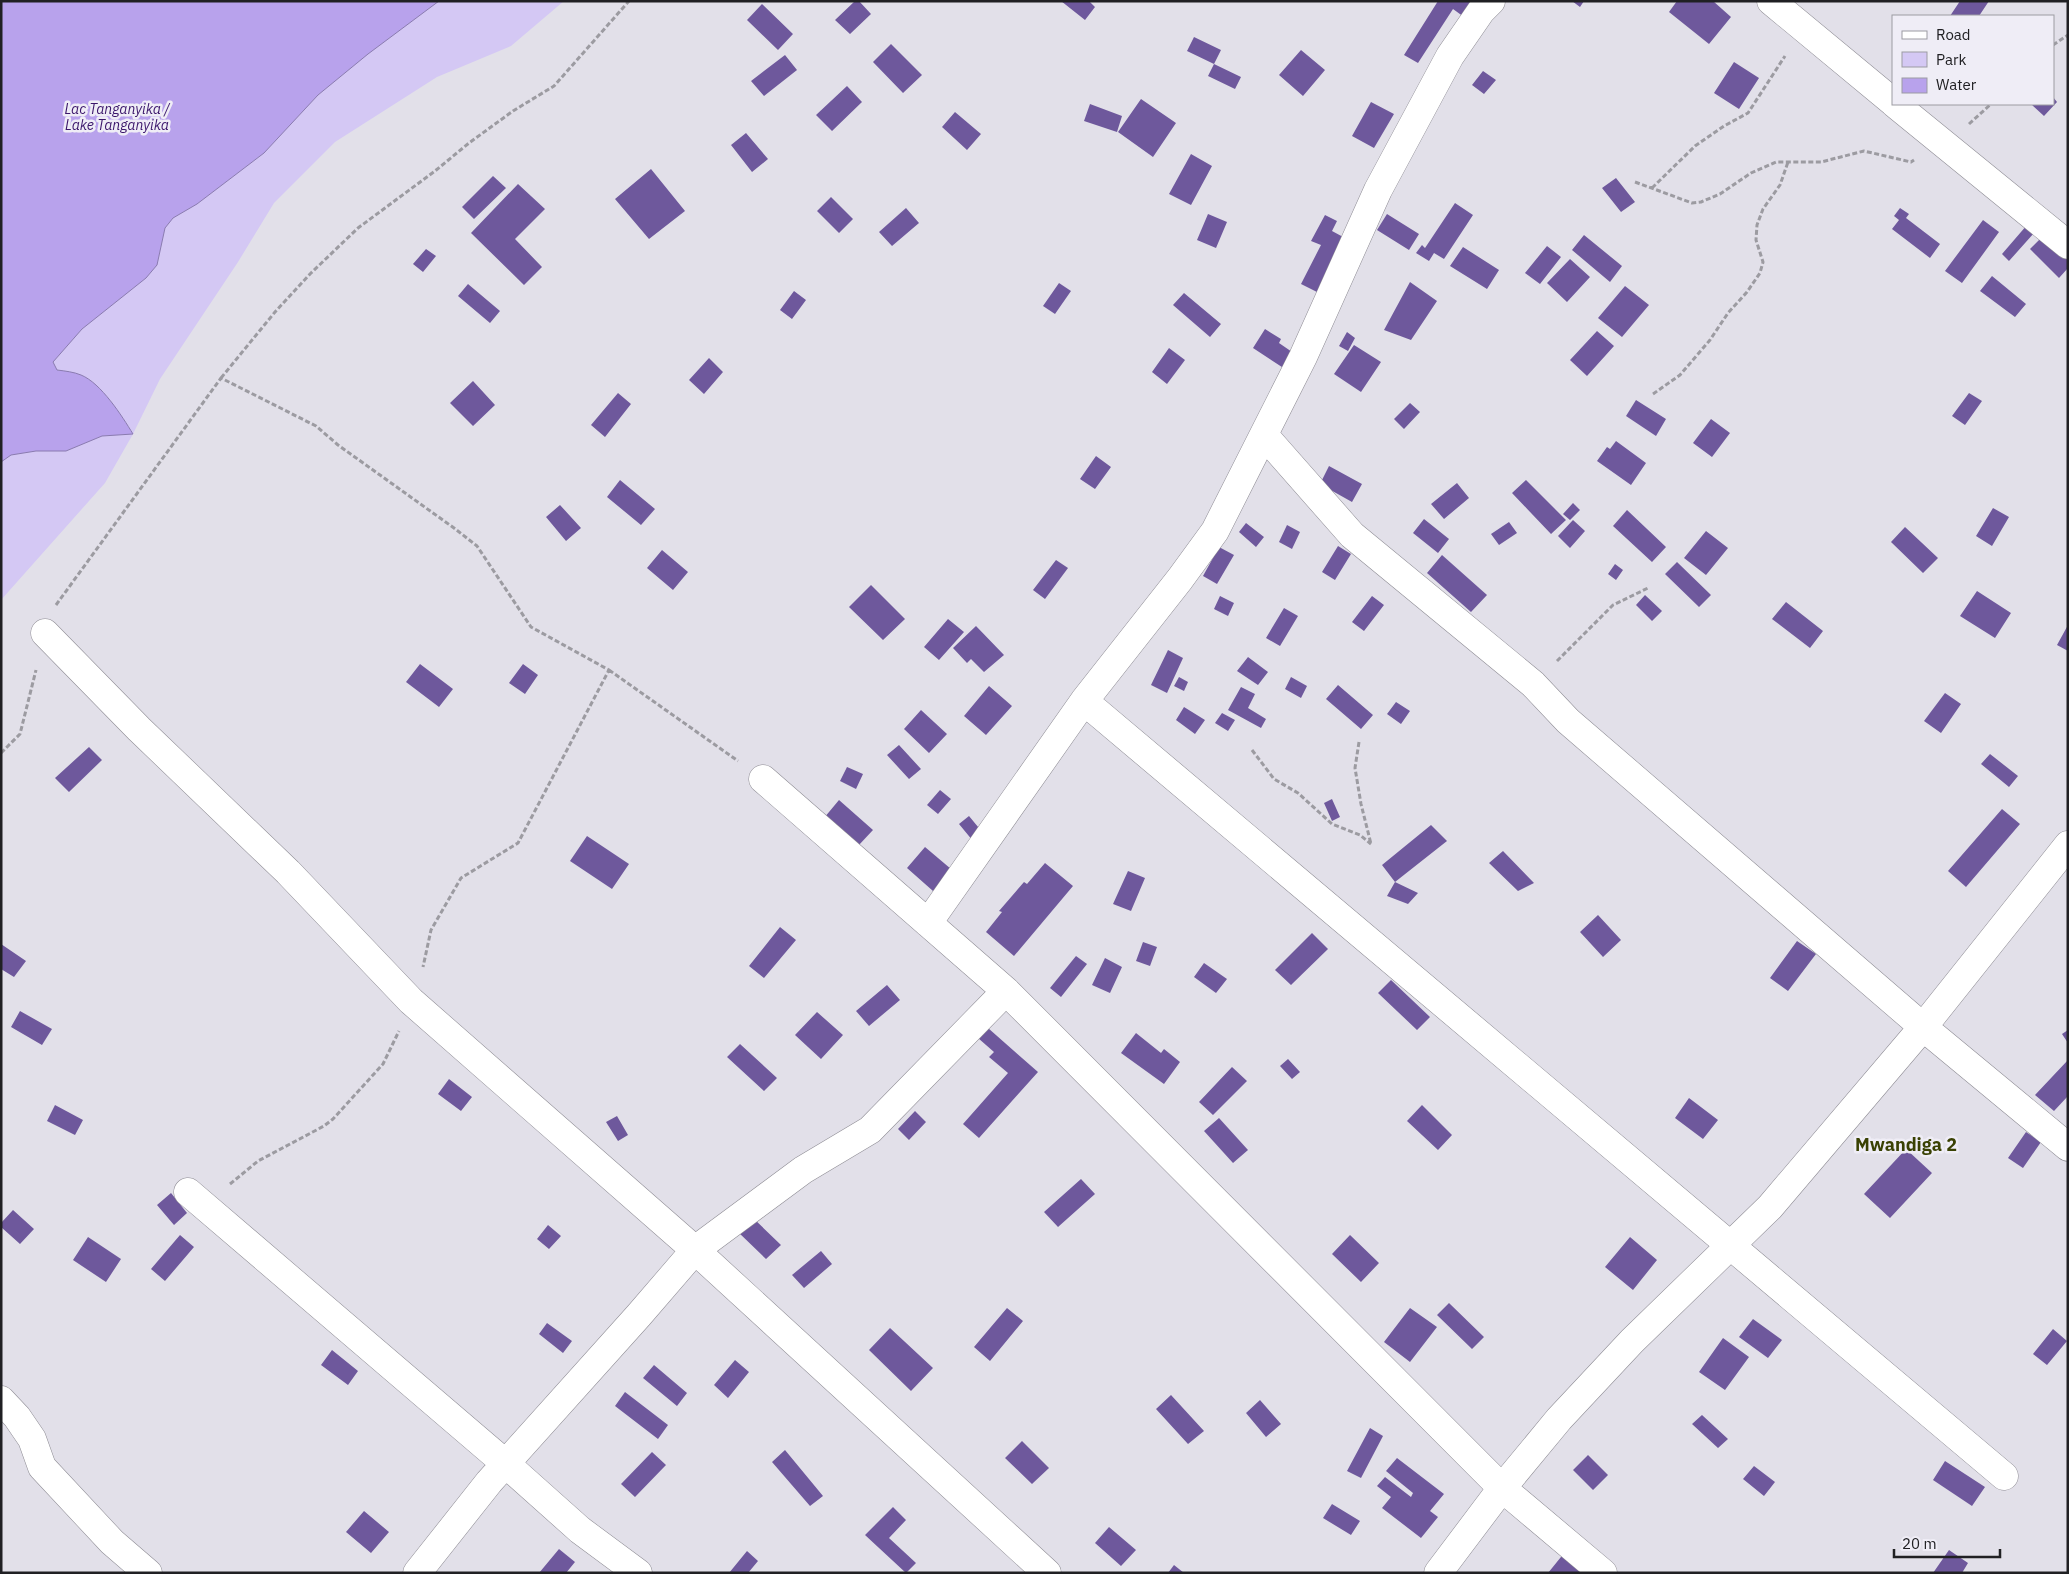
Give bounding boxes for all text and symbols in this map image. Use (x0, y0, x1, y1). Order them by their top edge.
legend (1892, 15, 2054, 105)
text: Road (1936, 25, 1971, 44)
text: Park (1936, 50, 1966, 69)
text: Water (1936, 75, 1977, 94)
water label: Lac Tanganyika / Lake Tanganyika (64, 100, 171, 134)
district label: Mwandiga 2 (1855, 1133, 1957, 1156)
scale bar (1894, 1526, 2000, 1558)
text: 20 m (1902, 1534, 1937, 1553)

